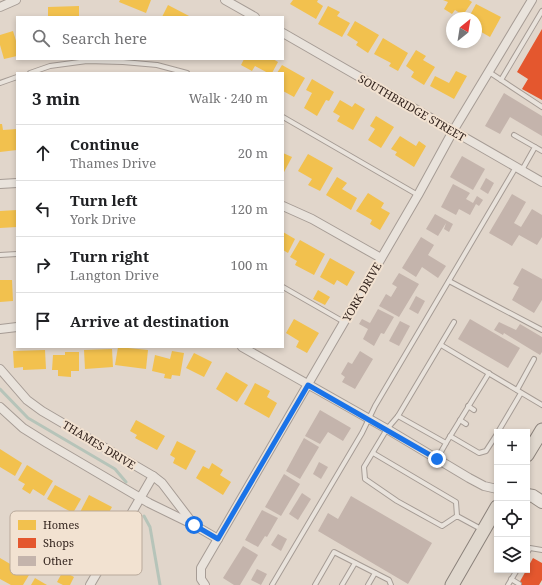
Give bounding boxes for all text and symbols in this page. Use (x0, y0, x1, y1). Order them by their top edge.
north arrow (446, 12, 482, 48)
search box (16, 16, 284, 60)
icon: search (30, 27, 52, 49)
text: Search here (62, 28, 147, 48)
street label: SOUTHBRIDGE STREET (356, 71, 469, 145)
text: 3 min (32, 87, 80, 110)
text: Walk · 240 m (189, 89, 268, 107)
text: Continue (70, 134, 139, 154)
icon: ahead (32, 142, 54, 164)
text: 20 m (238, 144, 268, 162)
text: Thames Drive (70, 154, 156, 172)
text: Turn left (70, 190, 138, 210)
icon: left (32, 198, 54, 220)
text: 120 m (231, 200, 268, 218)
text: York Drive (70, 210, 136, 228)
text: Turn right (70, 246, 149, 266)
icon: right (32, 254, 54, 276)
text: 100 m (231, 256, 268, 274)
street label: YORK DRIVE (338, 259, 385, 325)
text: Langton Drive (70, 266, 159, 284)
icon: arrive (32, 310, 54, 332)
text: Arrive at destination (70, 311, 229, 331)
street label: THAMES DRIVE (60, 417, 139, 472)
map controls (494, 429, 530, 573)
button: + (494, 429, 530, 465)
route end (428, 450, 446, 468)
button: − (494, 465, 530, 501)
button: locate (494, 501, 530, 537)
legend (10, 511, 142, 575)
route start (185, 516, 203, 534)
text: Homes (43, 517, 79, 532)
text: Shops (43, 535, 74, 550)
button: layers (494, 537, 530, 573)
text: Other (43, 553, 74, 568)

